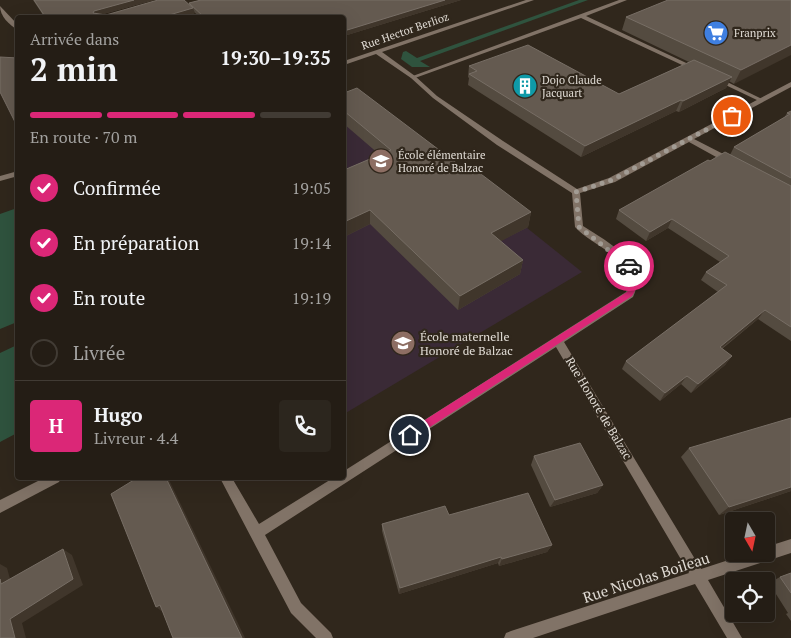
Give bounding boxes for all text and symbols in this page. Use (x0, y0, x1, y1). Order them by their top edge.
street label: Rue Hector Berlioz (359, 9, 451, 53)
supermarket icon: Franprix (703, 20, 729, 46)
place label: Franprix (734, 26, 776, 40)
text: Arrivée dans (30, 28, 119, 50)
text: 19:30–19:35 (220, 45, 331, 70)
text: 2 min (30, 48, 118, 90)
building icon: Dojo Claude Jacquart (512, 73, 538, 99)
place label: Dojo Claude Jacquart (542, 73, 602, 100)
pin (711, 95, 753, 137)
icon: bag (718, 102, 746, 130)
text: En route · 70 m (30, 126, 137, 148)
school or university icon: École élémentaire Honoré de Balzac (368, 148, 394, 174)
place label: École élémentaire Honoré de Balzac (398, 148, 486, 175)
icon: check (30, 174, 58, 202)
text: Confirmée (73, 175, 161, 200)
text: 19:05 (292, 177, 331, 199)
icon: check (30, 229, 58, 257)
text: En préparation (73, 230, 199, 255)
text: 19:14 (292, 232, 331, 254)
courier (604, 241, 654, 291)
icon: car (615, 252, 643, 280)
icon: check (30, 284, 58, 312)
text: En route (73, 285, 145, 310)
text: 19:19 (292, 287, 331, 309)
place label: École maternelle Honoré de Balzac (420, 329, 513, 358)
school or university icon: École maternelle Honoré de Balzac (390, 330, 416, 356)
text: Livrée (73, 340, 125, 365)
street label: Rue Honoré de Balzac (563, 354, 636, 462)
button: phone (279, 400, 331, 452)
text: Hugo (94, 402, 142, 427)
text: H (49, 413, 63, 438)
pin (389, 414, 431, 456)
icon: home (396, 421, 424, 449)
text: Livreur · 4.4 (94, 427, 178, 449)
north arrow (725, 512, 775, 562)
map controls (725, 512, 775, 622)
street label: Rue Nicolas Boileau (580, 547, 712, 607)
button: locate (725, 572, 775, 622)

